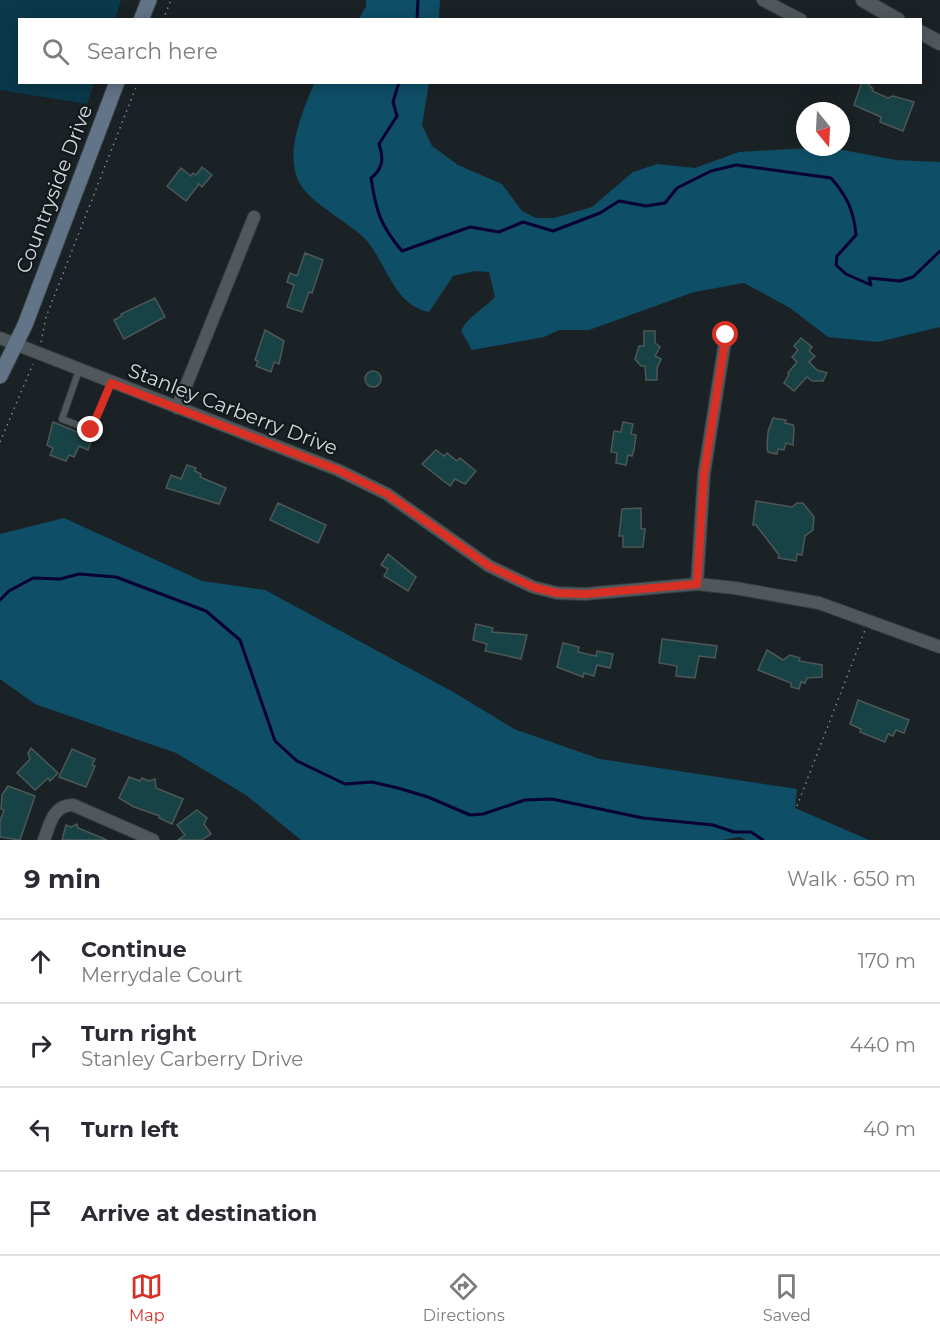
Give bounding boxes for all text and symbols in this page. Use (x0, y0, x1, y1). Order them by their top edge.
search box (18, 18, 922, 84)
icon: search (39, 35, 72, 68)
text: Search here (87, 38, 218, 65)
street label: Countryside Drive (11, 101, 97, 277)
north arrow (796, 102, 850, 156)
route start (712, 321, 738, 347)
street label: Stanley Carberry Drive (125, 358, 341, 460)
route end (77, 416, 103, 442)
text: 9 min (24, 863, 101, 895)
text: Walk · 650 m (787, 867, 916, 891)
text: Continue (81, 936, 187, 963)
icon: ahead (24, 945, 57, 978)
text: 170 m (858, 949, 916, 973)
text: Merrydale Court (81, 963, 243, 987)
text: Turn right (81, 1020, 196, 1047)
icon: right (24, 1029, 57, 1062)
text: 440 m (850, 1033, 916, 1057)
text: Stanley Carberry Drive (81, 1047, 303, 1071)
icon: left (24, 1113, 57, 1146)
text: Turn left (81, 1116, 179, 1143)
text: 40 m (863, 1117, 916, 1141)
icon: arrive (24, 1197, 57, 1230)
text: Arrive at destination (81, 1200, 317, 1227)
tab: Map (129, 1270, 165, 1325)
tab: Directions (423, 1270, 505, 1325)
tab: Saved (763, 1270, 811, 1325)

